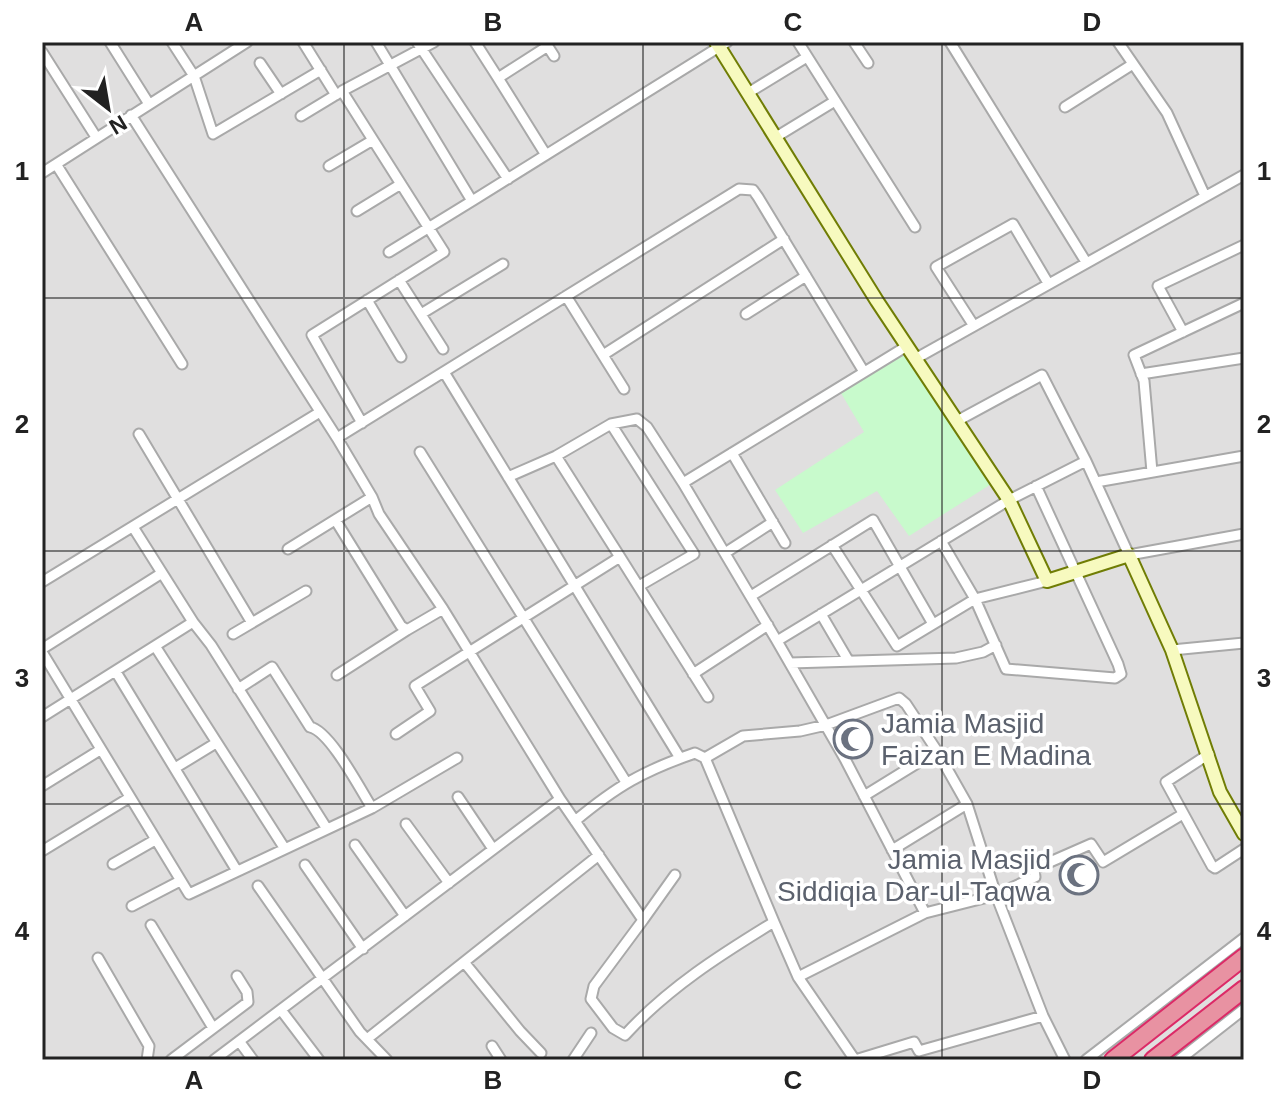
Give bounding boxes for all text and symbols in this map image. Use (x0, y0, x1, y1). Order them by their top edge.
text: A (185, 7, 204, 37)
text: B (484, 7, 502, 37)
text: C (784, 7, 803, 37)
text: D (1083, 7, 1101, 37)
north arrow (68, 68, 148, 148)
text: N (105, 110, 131, 140)
text: 1 (15, 156, 29, 186)
text: 1 (1257, 156, 1271, 186)
text: 2 (15, 409, 29, 439)
text: 2 (1257, 409, 1271, 439)
text: 3 (15, 663, 29, 693)
text: 3 (1257, 663, 1271, 693)
place label: Jamia Masjid Faizan E Madina (881, 708, 1092, 771)
mosque icon: Jamia Masjid Faizan E Madina (832, 718, 874, 760)
place label: Jamia Masjid Siddiqia Dar-ul-Taqwa (777, 844, 1051, 907)
mosque icon: Jamia Masjid Siddiqia Dar-ul-Taqwa (1058, 854, 1100, 896)
text: 4 (15, 916, 30, 946)
text: 4 (1257, 916, 1272, 946)
text: A (185, 1065, 204, 1095)
text: B (484, 1065, 502, 1095)
text: C (784, 1065, 803, 1095)
text: D (1083, 1065, 1101, 1095)

